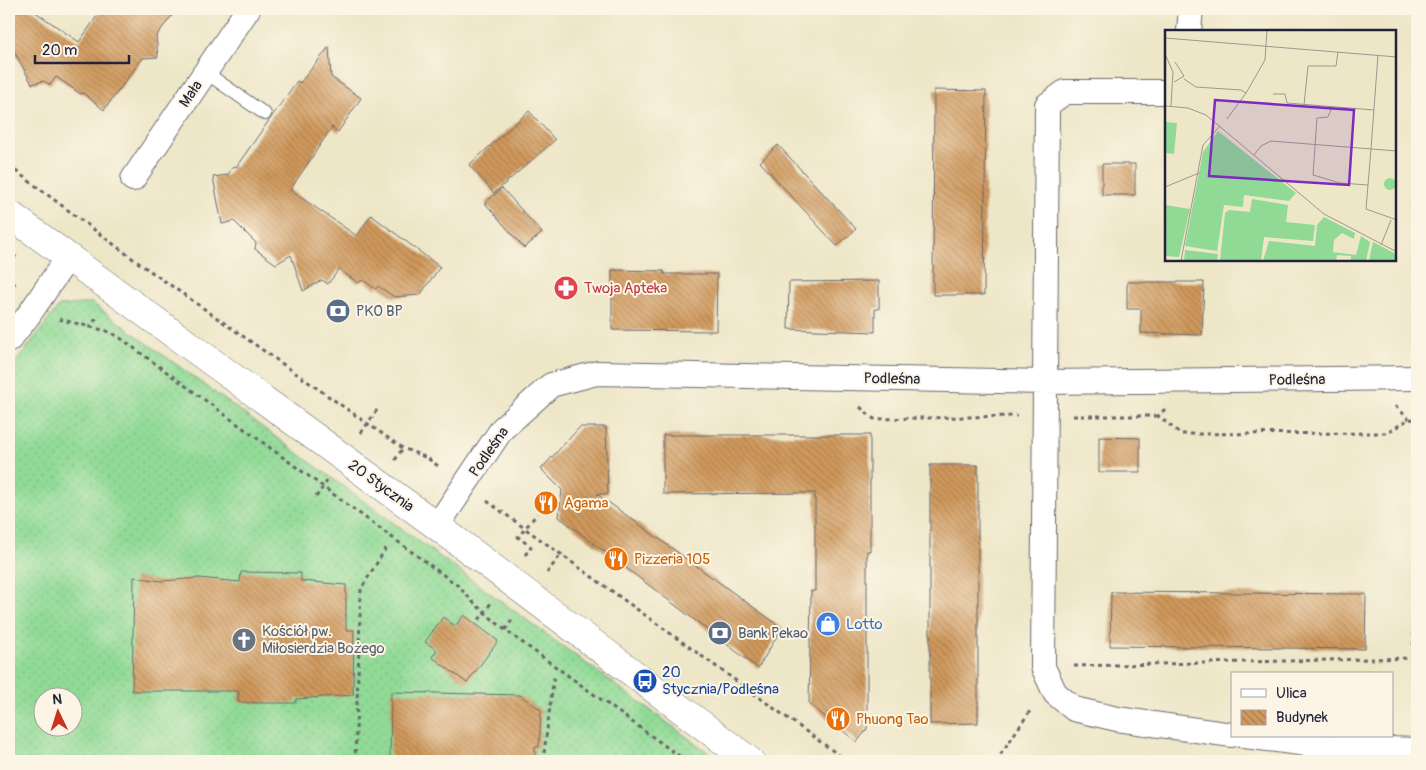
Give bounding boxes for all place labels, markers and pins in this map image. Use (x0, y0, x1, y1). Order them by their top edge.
pharmacy icon: Twoja Apteka (553, 275, 579, 301)
place label: Twoja Apteka (584, 279, 667, 298)
bank icon: PKO BP (325, 298, 351, 324)
place label: PKO BP (356, 302, 403, 321)
restaurant icon: Agama (533, 490, 559, 516)
place label: Agama (564, 494, 609, 513)
restaurant icon: Pizzeria 105 (603, 546, 629, 572)
place label: Pizzeria 105 (634, 550, 710, 569)
shop icon: Lotto (815, 611, 841, 637)
place label: Lotto (846, 615, 883, 634)
bank icon: Bank Pekao (707, 620, 733, 646)
place label: Kościół pw. Miłosierdzia Bożego (262, 622, 384, 658)
place label: Bank Pekao (738, 624, 808, 643)
church icon: Kościół pw. Miłosierdzia Bożego (231, 627, 257, 653)
place label: 20 Stycznia/Podleśna (662, 663, 779, 699)
bus stop icon: 20 Stycznia/Podleśna (632, 668, 658, 694)
restaurant icon: Phuong Tao (825, 706, 851, 732)
place label: Phuong Tao (856, 710, 929, 729)

